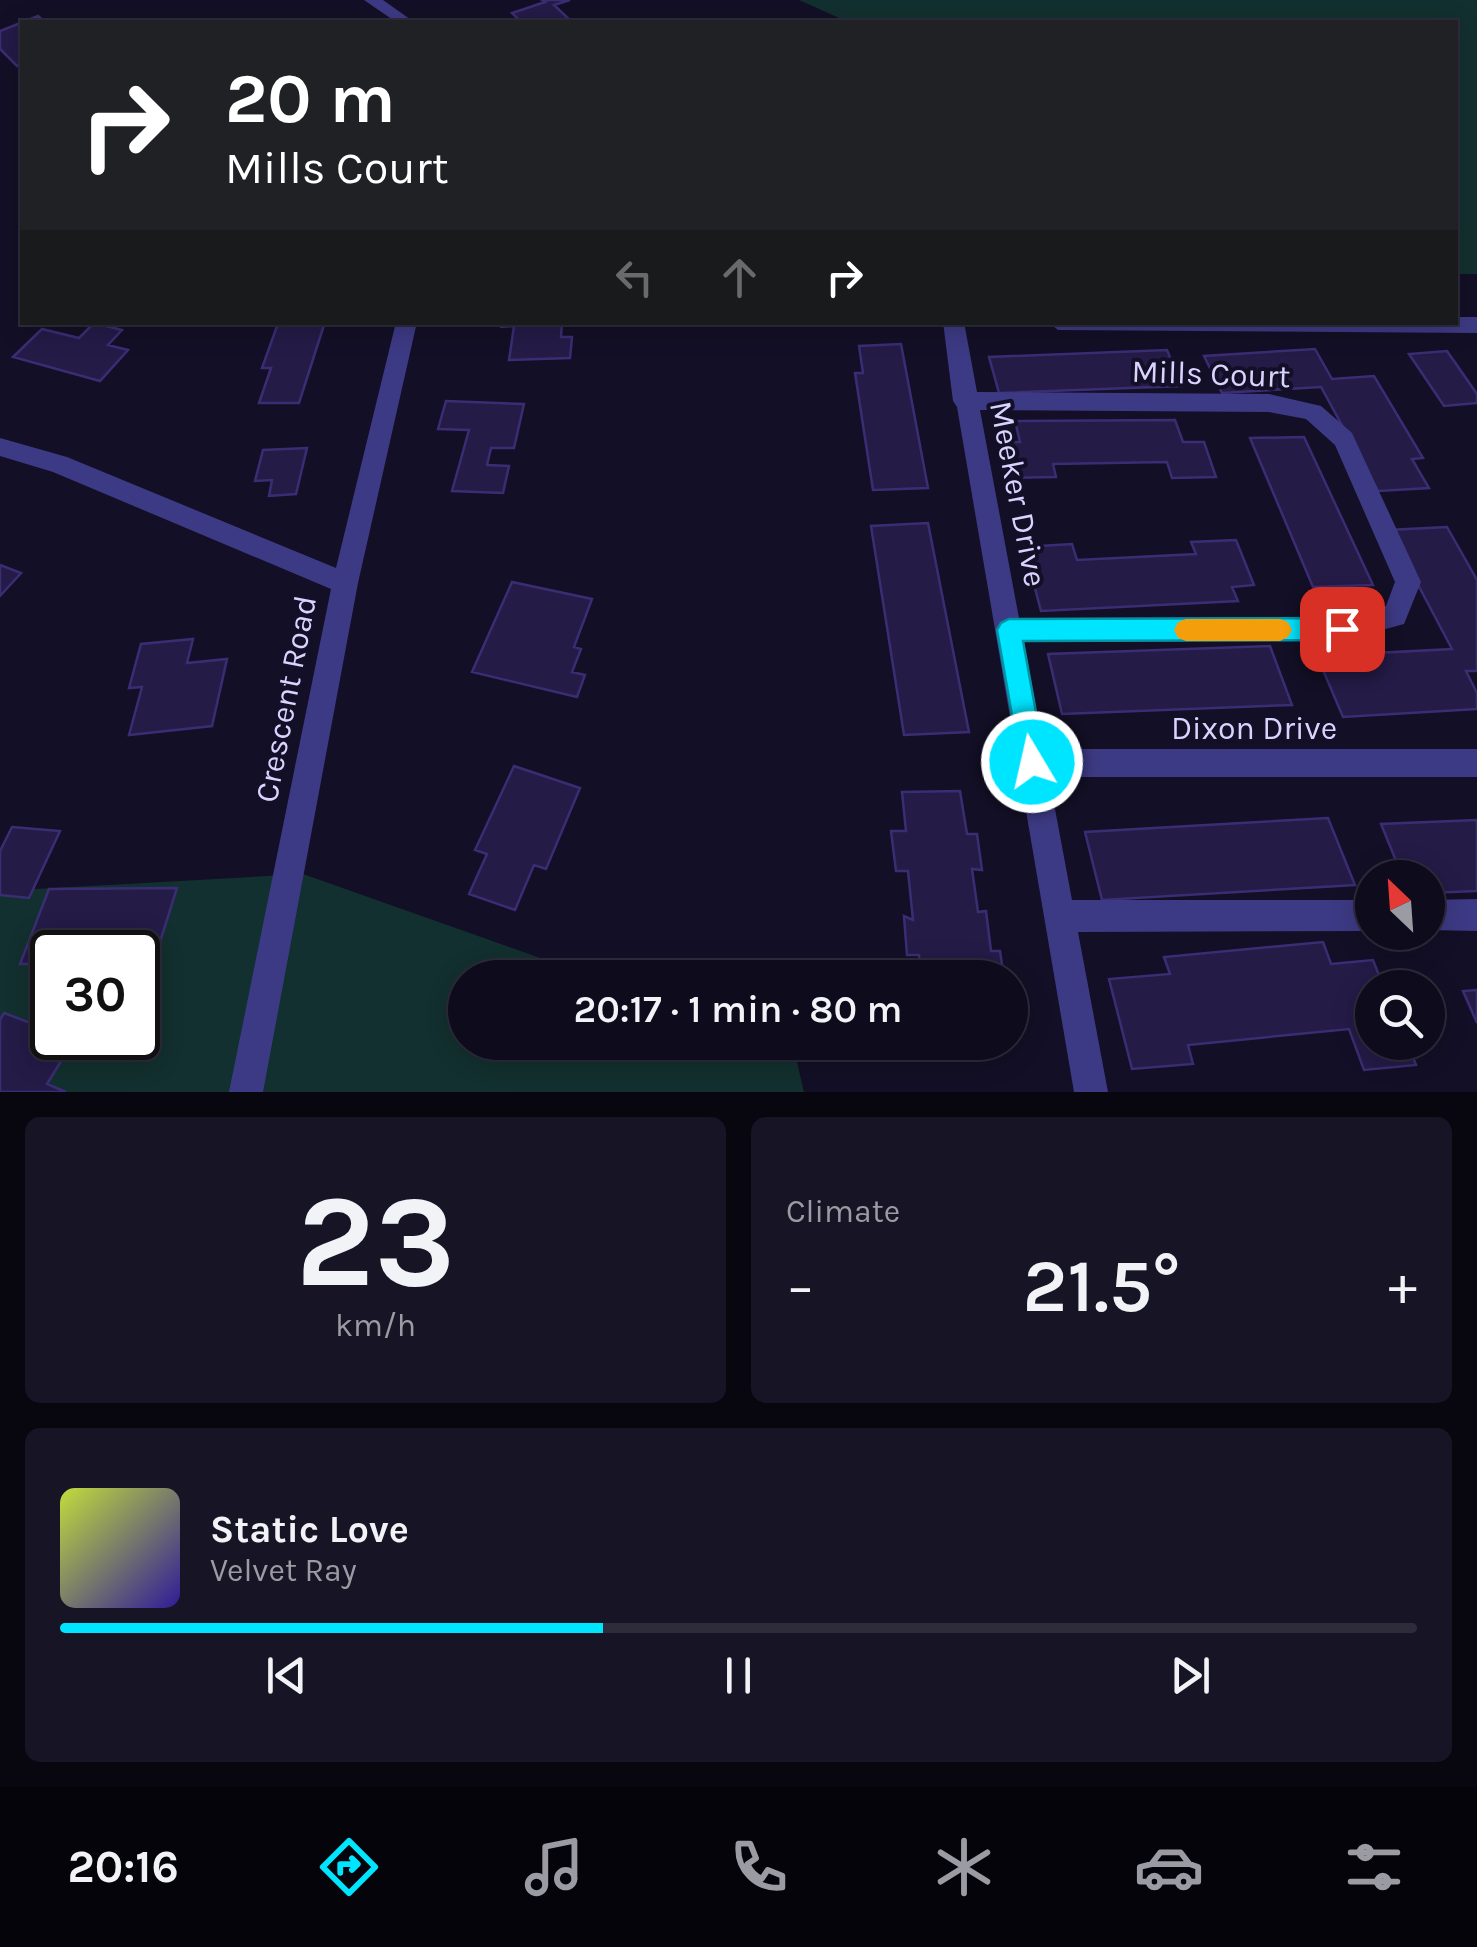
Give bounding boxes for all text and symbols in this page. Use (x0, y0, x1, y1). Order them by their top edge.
text: 20 m (225, 58, 396, 140)
icon: right (60, 60, 190, 190)
text: Mills Court (225, 142, 449, 194)
icon: left (607, 250, 662, 305)
icon: ahead (712, 250, 767, 305)
icon: right (817, 250, 872, 305)
street label: Mills Court (1131, 353, 1291, 395)
street label: Meeker Drive (982, 398, 1054, 590)
pin (1300, 587, 1385, 672)
street label: Crescent Road (248, 592, 324, 806)
icon: arrive (1315, 602, 1370, 657)
position arrow (980, 710, 1084, 814)
street label: Dixon Drive (1171, 710, 1337, 747)
north arrow (1355, 860, 1445, 950)
map controls (1355, 860, 1445, 1060)
speed limit sign: 30 (30, 930, 160, 1060)
button: search (1355, 970, 1445, 1060)
text: 20:17 · 1 min · 80 m (573, 987, 903, 1032)
text: 23 (296, 1166, 455, 1318)
text: Climate (786, 1193, 900, 1230)
text: 21.5° (1023, 1242, 1180, 1330)
text: − (786, 1254, 815, 1318)
text: + (1388, 1254, 1417, 1318)
text: km/h (335, 1307, 416, 1344)
text: Static Love (210, 1507, 409, 1552)
text: Velvet Ray (210, 1552, 357, 1589)
icon: previous (259, 1648, 314, 1703)
icon: pause (711, 1648, 766, 1703)
icon: next (1163, 1648, 1218, 1703)
icon: directions (314, 1832, 384, 1902)
icon: music (519, 1832, 589, 1902)
icon: phone (724, 1832, 794, 1902)
icon: climate (929, 1832, 999, 1902)
icon: car (1134, 1832, 1204, 1902)
icon: filters (1339, 1832, 1409, 1902)
text: 20:16 (68, 1841, 179, 1893)

